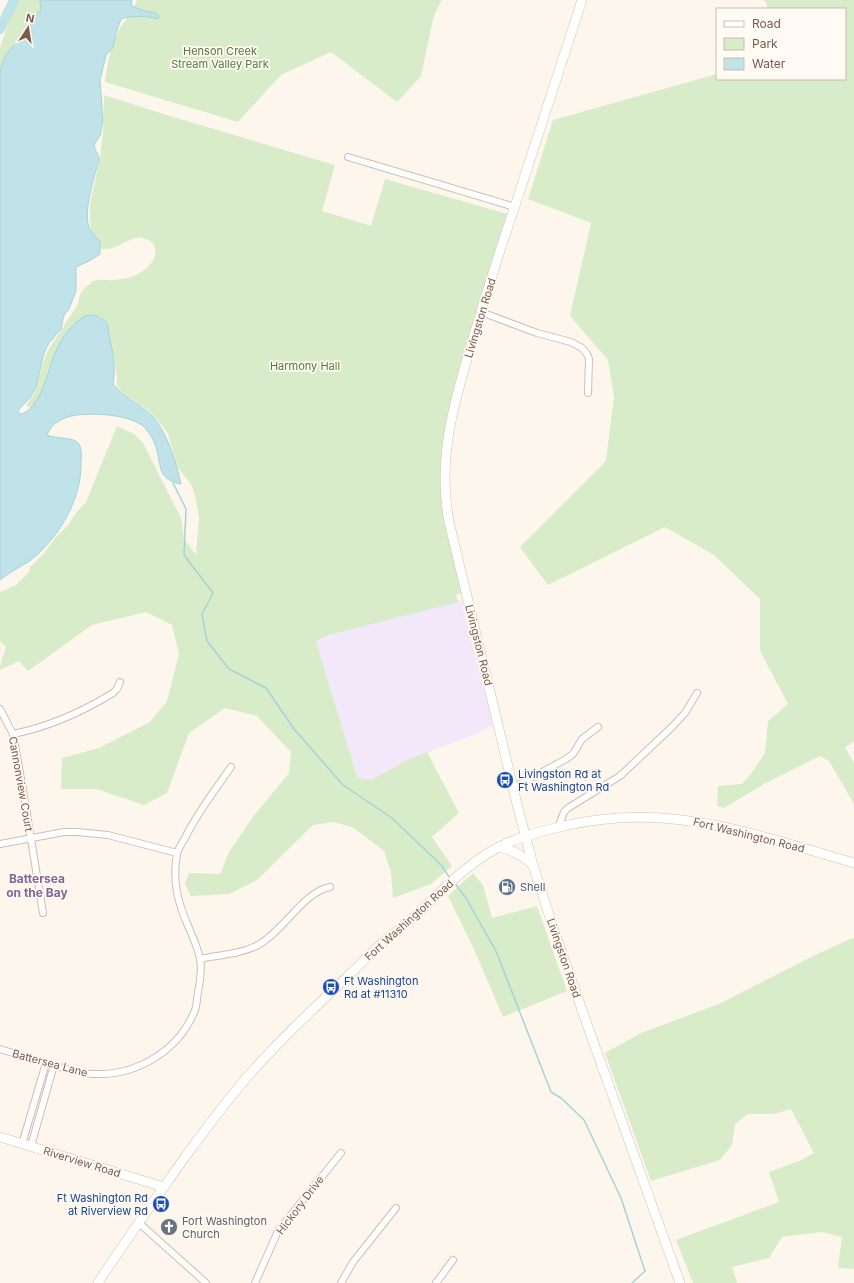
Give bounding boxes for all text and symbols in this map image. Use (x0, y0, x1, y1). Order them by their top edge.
north arrow (8, 8, 48, 48)
legend (716, 8, 846, 80)
text: N (25, 10, 36, 26)
text: Road (752, 16, 781, 31)
text: Park (752, 36, 778, 51)
park label: Henson Creek Stream Valley Park (171, 44, 269, 71)
text: Water (752, 56, 786, 71)
street label: Livingston Road (461, 276, 499, 360)
park label: Harmony Hall (270, 359, 340, 373)
street label: Livingston Road (462, 603, 496, 687)
street label: Cannonview Court (6, 735, 36, 833)
place label: Livingston Rd at Ft Washington Rd (518, 767, 609, 794)
bus stop icon: Livingston Rd at Ft Washington Rd (495, 770, 515, 790)
street label: Fort Washington Road (692, 814, 806, 856)
district label: Battersea on the Bay (6, 871, 69, 900)
street label: Fort Washington Road (362, 876, 456, 964)
fuel station icon: Shell (497, 877, 517, 897)
place label: Shell (520, 880, 545, 894)
street label: Livingston Road (544, 916, 584, 1000)
place label: Ft Washington Rd at #11310 (344, 974, 418, 1001)
bus stop icon: Ft Washington Rd at #11310 (321, 977, 341, 997)
street label: Battersea Lane (11, 1046, 89, 1080)
street label: Riverview Road (42, 1144, 122, 1180)
street label: Hickory Drive (273, 1173, 327, 1237)
place label: Ft Washington Rd at Riverview Rd (57, 1191, 148, 1218)
bus stop icon: Ft Washington Rd at Riverview Rd (151, 1194, 171, 1214)
place label: Fort Washington Church (182, 1214, 267, 1241)
church icon: Fort Washington Church (159, 1217, 179, 1237)

